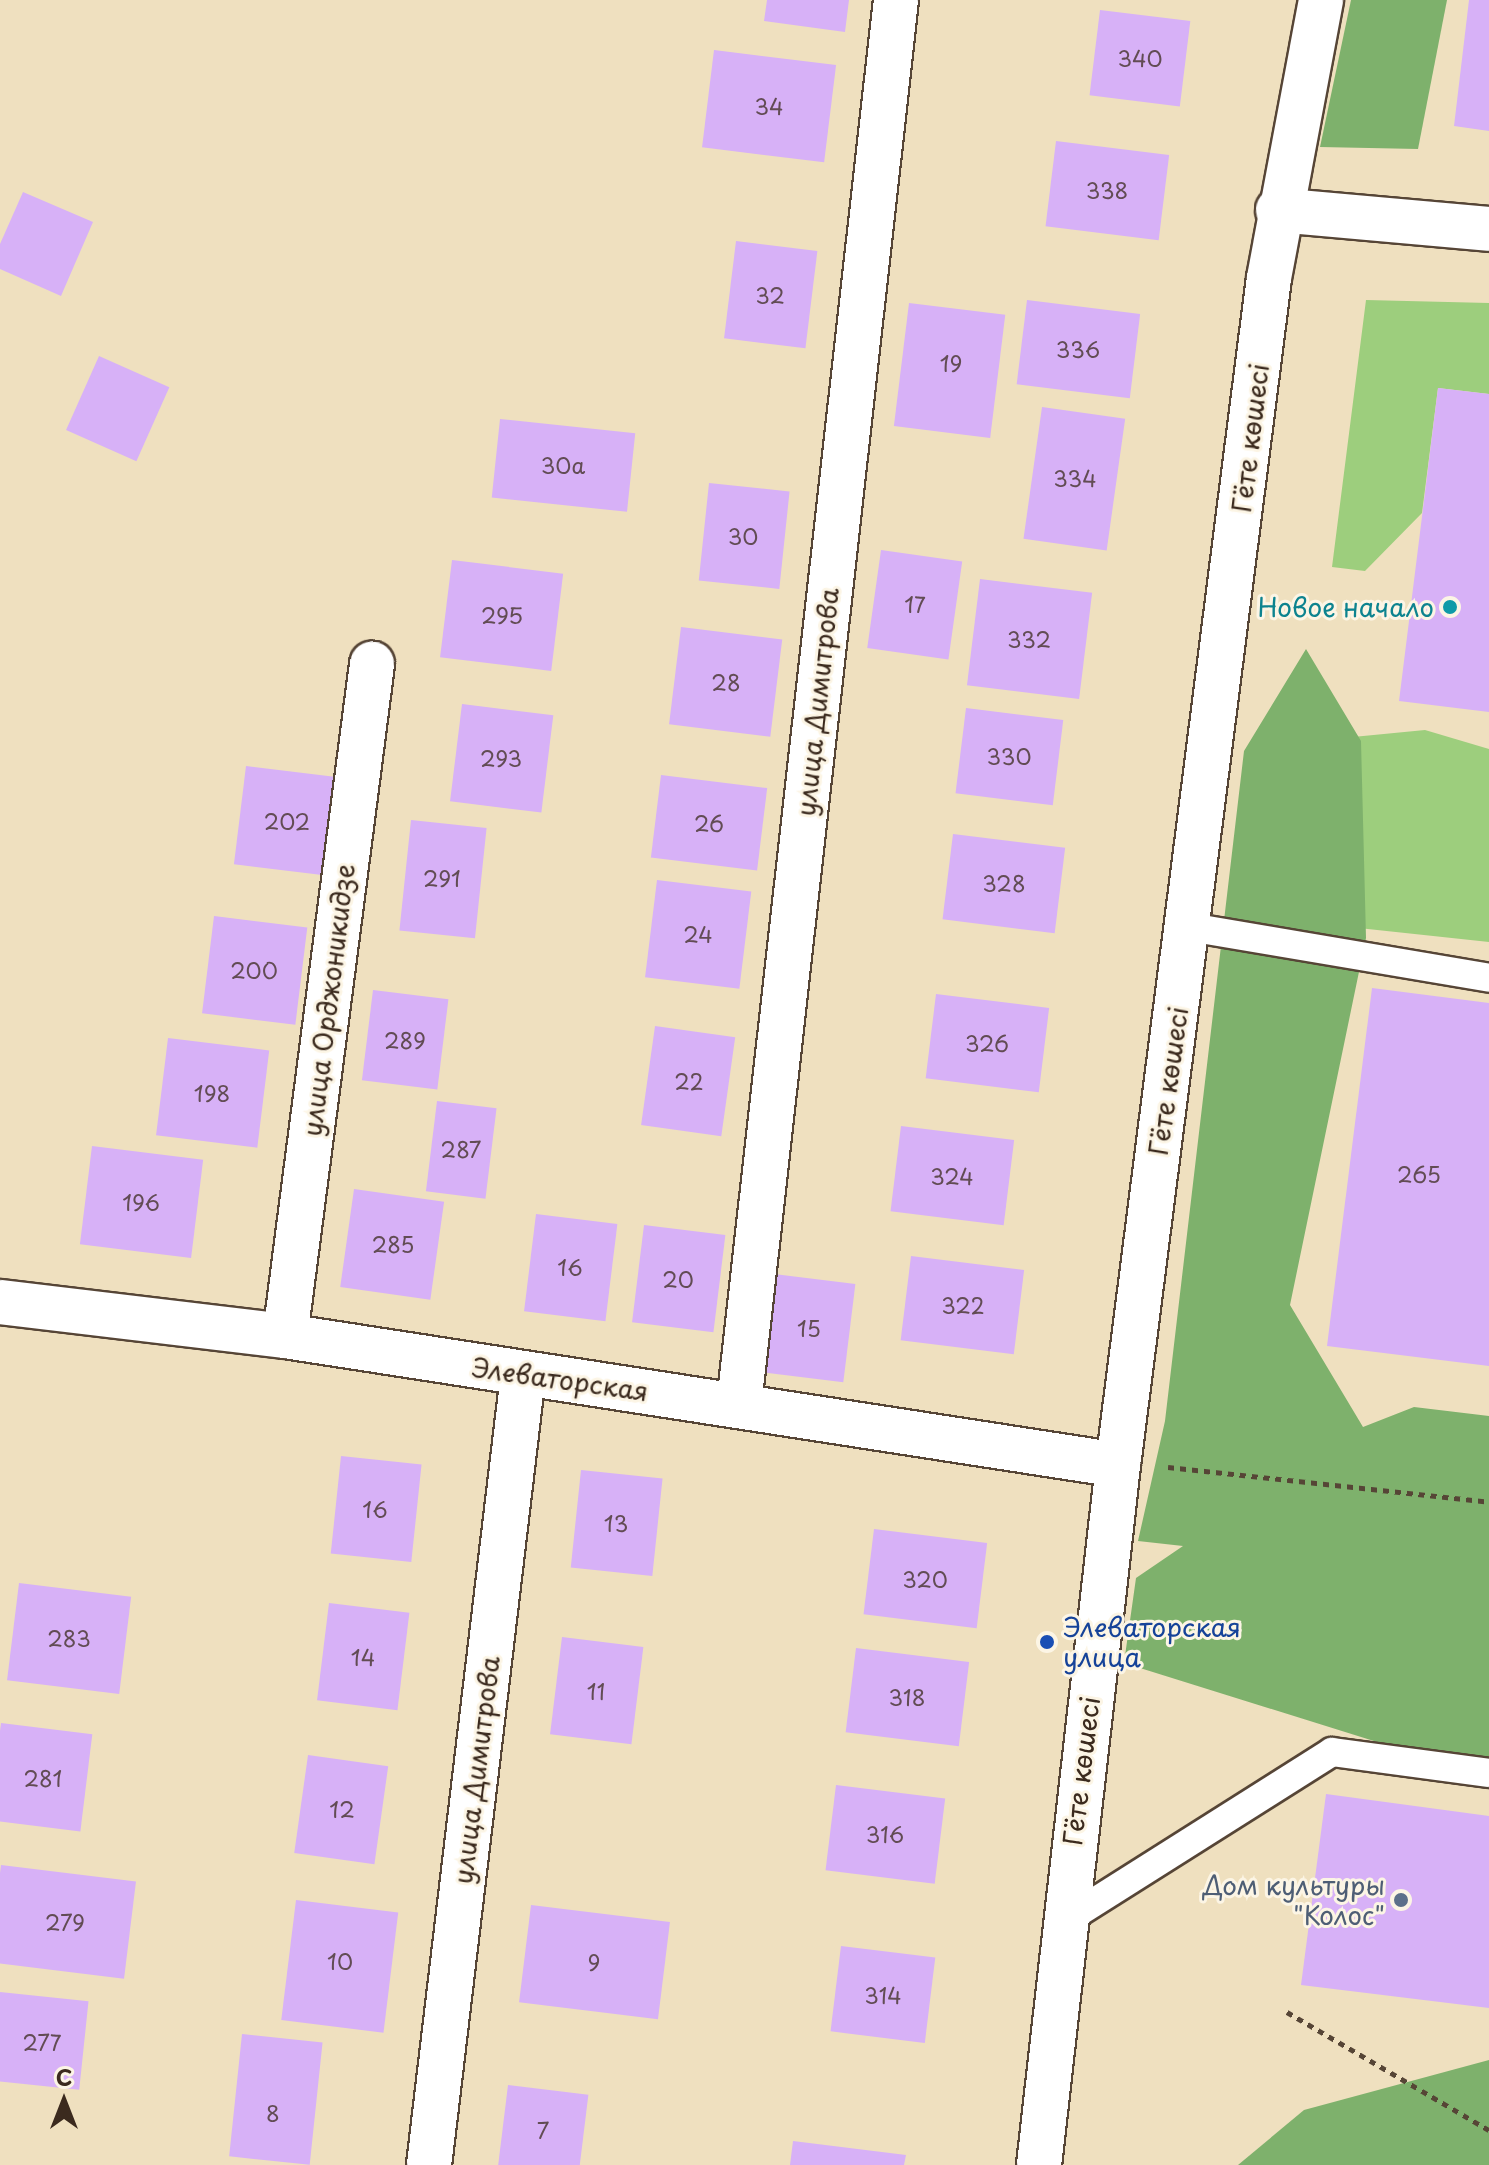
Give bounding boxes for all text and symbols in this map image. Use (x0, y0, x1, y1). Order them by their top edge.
house number: 340 (1117, 45, 1163, 71)
house number: 34 (754, 93, 784, 119)
house number: 338 (1086, 177, 1128, 203)
house number: 32 (755, 282, 785, 308)
house number: 336 (1056, 336, 1100, 362)
house number: 19 (940, 350, 962, 376)
street label: Гёте көшесі (1225, 362, 1275, 514)
house number: 30а (541, 452, 585, 478)
house number: 334 (1053, 465, 1097, 491)
house number: 30 (728, 523, 758, 549)
street label: улица Димитрова (789, 586, 845, 818)
house number: 17 (904, 591, 926, 617)
place label: Новое начало (1256, 591, 1434, 623)
marker: Новое начало (1441, 598, 1459, 616)
house number: 295 (481, 602, 523, 628)
house number: 332 (1007, 626, 1051, 652)
house number: 28 (711, 669, 741, 695)
house number: 330 (987, 743, 1031, 769)
house number: 293 (480, 745, 522, 771)
house number: 202 (264, 808, 310, 834)
house number: 26 (694, 810, 724, 836)
street label: улица Орджоникидзе (296, 861, 360, 1139)
house number: 291 (423, 865, 461, 891)
house number: 328 (982, 870, 1026, 896)
house number: 24 (683, 921, 713, 947)
house number: 200 (230, 957, 278, 983)
street label: Гёте көшесі (1142, 1005, 1194, 1157)
house number: 289 (384, 1027, 426, 1053)
house number: 326 (965, 1030, 1009, 1056)
house number: 22 (674, 1068, 704, 1094)
house number: 198 (194, 1080, 230, 1106)
house number: 287 (441, 1136, 481, 1162)
house number: 265 (1397, 1161, 1441, 1187)
house number: 324 (930, 1163, 974, 1189)
house number: 196 (122, 1189, 160, 1215)
house number: 285 (372, 1231, 414, 1257)
house number: 16 (557, 1254, 583, 1280)
house number: 20 (662, 1266, 694, 1292)
house number: 322 (941, 1292, 985, 1318)
house number: 15 (797, 1315, 821, 1341)
street label: Элеваторская (470, 1351, 650, 1407)
house number: 16 (362, 1496, 388, 1522)
house number: 13 (604, 1510, 628, 1536)
house number: 320 (902, 1566, 948, 1592)
place label: Элеваторская улица (1063, 1611, 1241, 1672)
house number: 283 (47, 1625, 91, 1651)
marker: Элеваторская улица (1038, 1633, 1056, 1651)
house number: 14 (351, 1644, 375, 1670)
street label: улица Димитрова (446, 1653, 506, 1887)
house number: 11 (587, 1678, 605, 1704)
house number: 318 (889, 1684, 925, 1710)
street label: Гёте көшесі (1056, 1695, 1106, 1847)
house number: 281 (24, 1765, 62, 1791)
house number: 12 (329, 1796, 355, 1822)
house number: 316 (866, 1821, 904, 1847)
place label: Дом культуры "Колос" (1202, 1869, 1385, 1930)
marker: Дом культуры "Колос" (1392, 1891, 1410, 1909)
house number: 279 (45, 1909, 85, 1935)
house number: 10 (327, 1948, 353, 1974)
house number: 9 (588, 1949, 600, 1975)
house number: 314 (864, 1982, 902, 2008)
house number: 277 (22, 2029, 62, 2055)
text: С (56, 2060, 72, 2093)
north arrow (24, 2061, 104, 2141)
house number: 8 (266, 2100, 280, 2126)
house number: 7 (537, 2117, 549, 2143)

